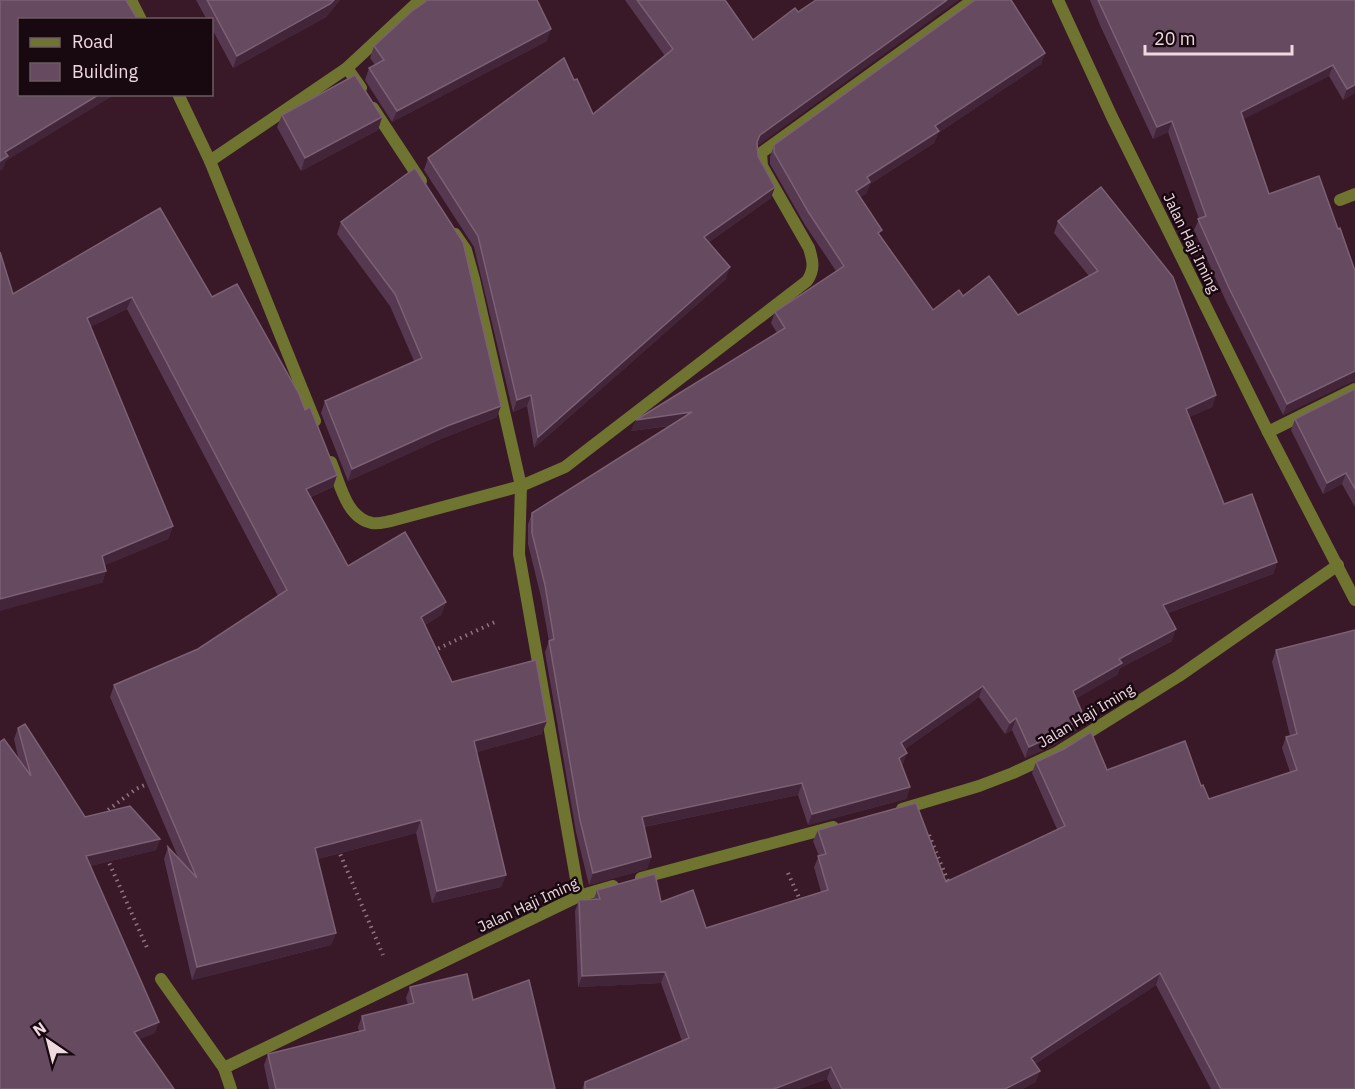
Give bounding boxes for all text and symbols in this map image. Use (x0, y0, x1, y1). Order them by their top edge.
legend (18, 18, 213, 96)
scale bar (1145, 18, 1292, 56)
text: 20 m (1154, 27, 1196, 50)
text: Road (72, 30, 113, 53)
text: Building (72, 60, 139, 83)
street label: Jalan Haji Iming (1159, 190, 1224, 296)
street label: Jalan Haji Iming (1034, 679, 1137, 752)
street label: Jalan Haji Iming (474, 873, 581, 936)
north arrow (18, 1011, 78, 1071)
text: N (29, 1017, 50, 1040)

